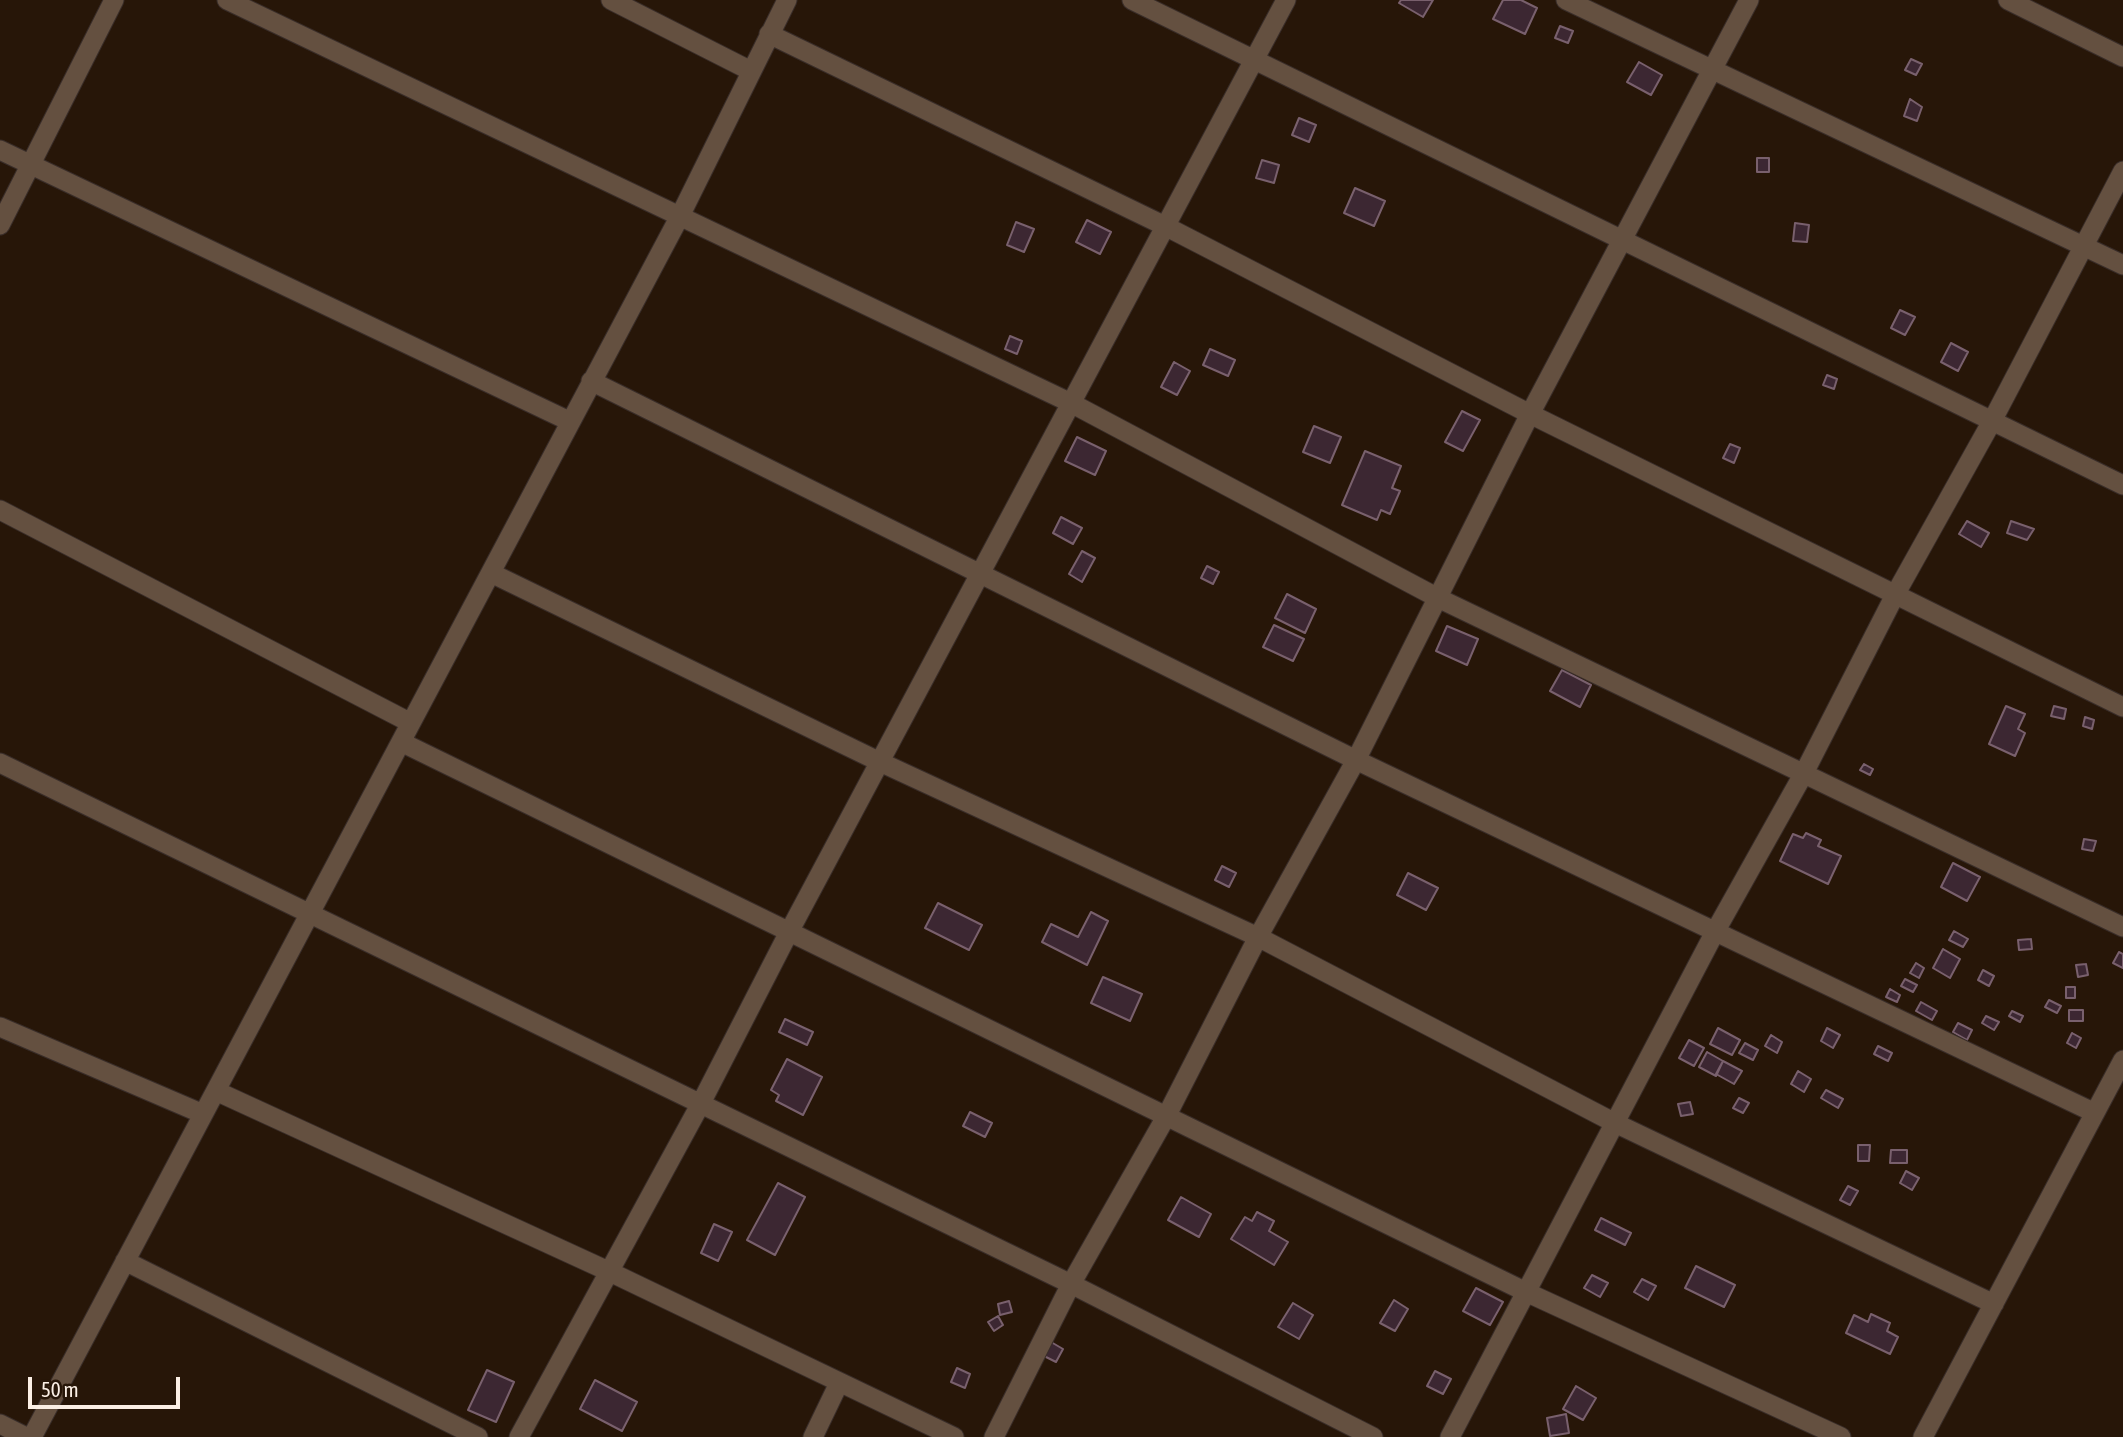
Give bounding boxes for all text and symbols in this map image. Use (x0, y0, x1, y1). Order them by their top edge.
scale bar (32, 1364, 184, 1408)
text: 50 m (41, 1377, 79, 1401)

